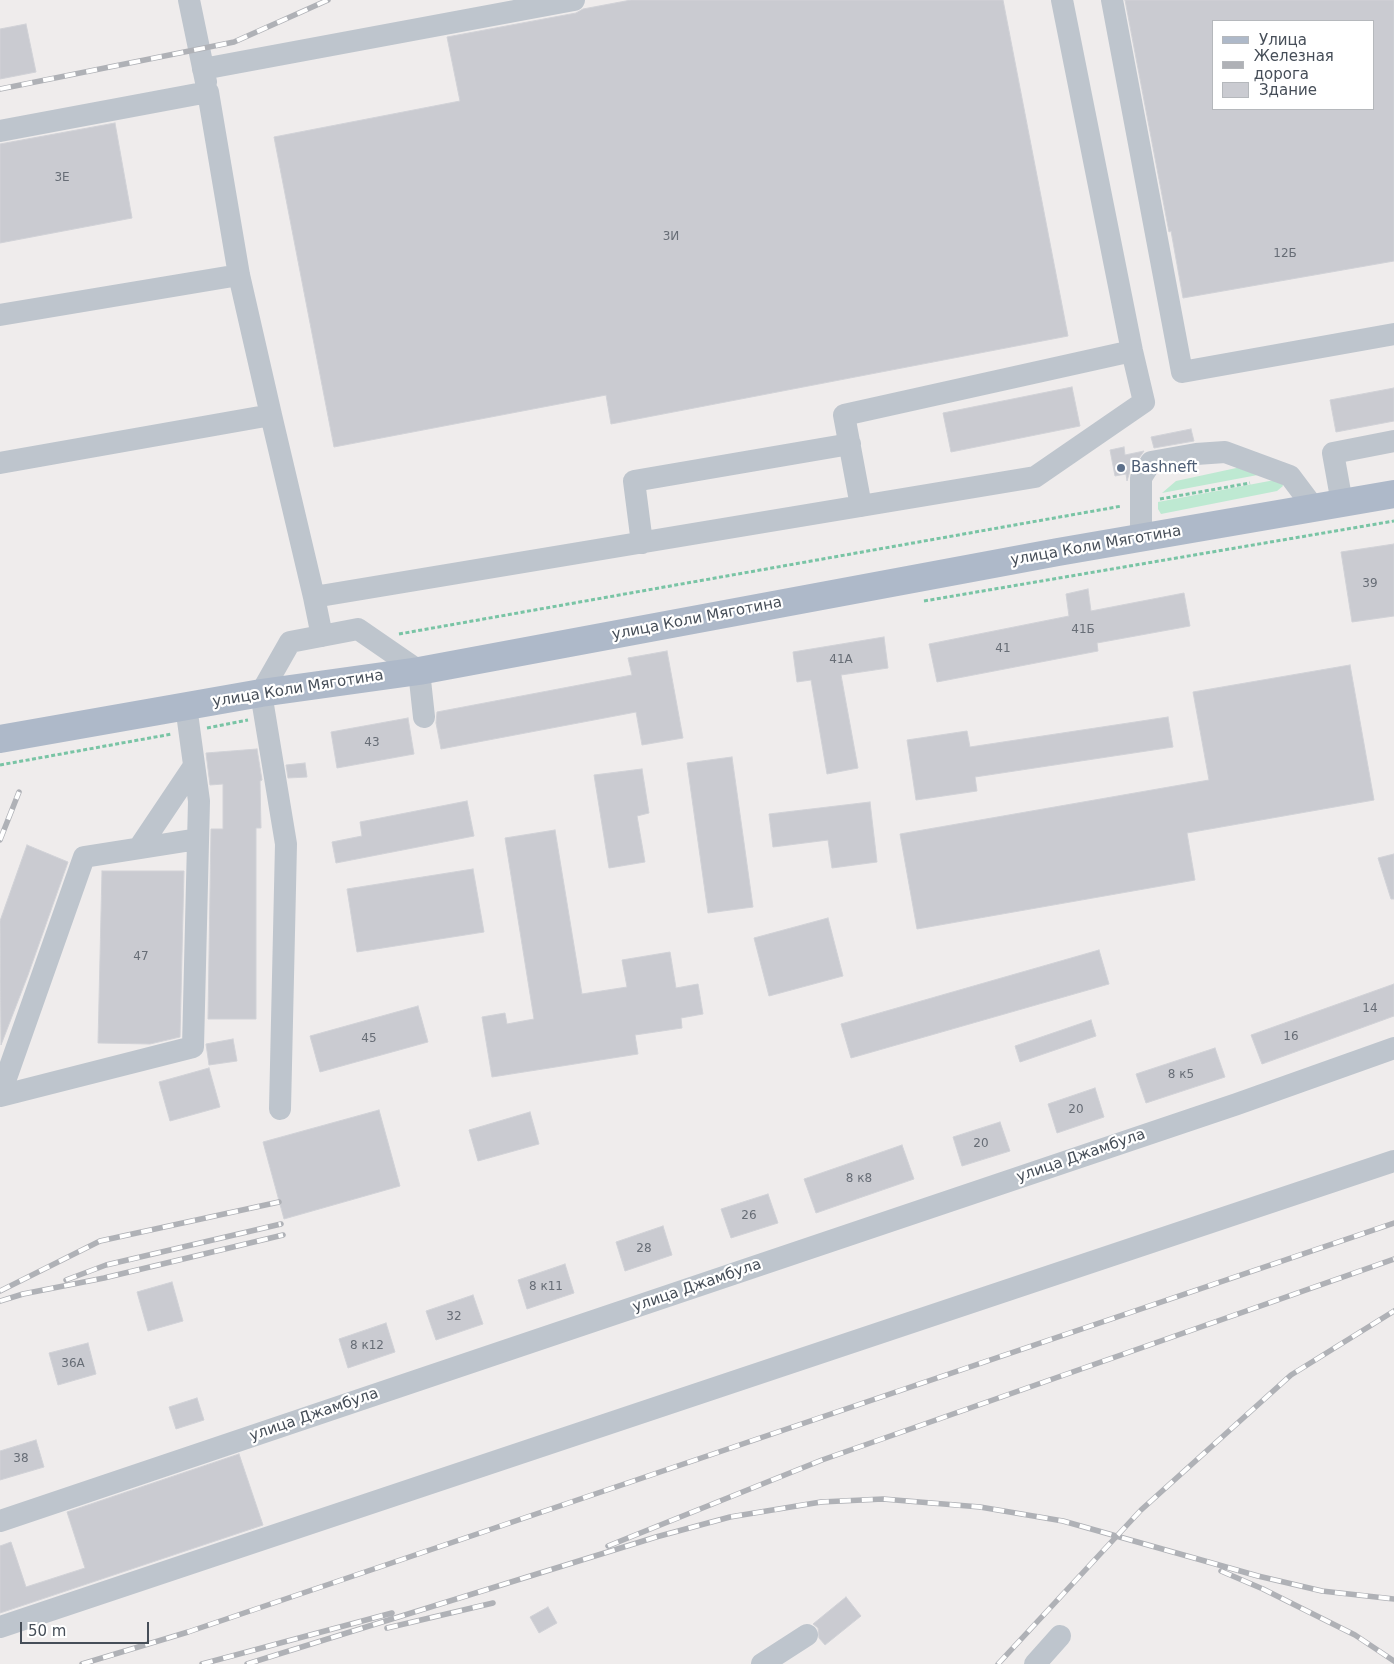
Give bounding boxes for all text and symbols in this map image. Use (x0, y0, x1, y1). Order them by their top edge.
legend (1212, 20, 1374, 110)
text: Улица (1259, 31, 1307, 49)
text: Железная дорога (1254, 47, 1334, 83)
text: Здание (1259, 81, 1317, 99)
house number: 3Е (54, 171, 70, 185)
house number: 3И (663, 230, 679, 244)
house number: 12Б (1273, 247, 1297, 261)
place label: Bashneft (1131, 459, 1197, 477)
marker: Bashneft (1115, 462, 1127, 474)
street label: улица Коли Мяготина (1009, 522, 1183, 570)
house number: 39 (1362, 577, 1378, 591)
street label: улица Коли Мяготина (610, 594, 784, 644)
house number: 41Б (1071, 623, 1095, 637)
house number: 41 (995, 642, 1011, 656)
house number: 41А (829, 653, 853, 667)
street label: улица Коли Мяготина (211, 667, 385, 711)
house number: 43 (364, 736, 380, 750)
house number: 47 (133, 950, 149, 964)
house number: 14 (1362, 1002, 1378, 1016)
house number: 16 (1283, 1030, 1299, 1044)
house number: 45 (361, 1032, 377, 1046)
house number: 8 к5 (1168, 1068, 1194, 1082)
house number: 20 (1068, 1103, 1084, 1117)
street label: улица Джамбула (1014, 1126, 1148, 1186)
house number: 20 (973, 1137, 989, 1151)
house number: 8 к8 (846, 1172, 872, 1186)
house number: 26 (741, 1209, 757, 1223)
house number: 28 (636, 1242, 652, 1256)
street label: улица Джамбула (630, 1256, 764, 1316)
house number: 8 к11 (529, 1280, 563, 1294)
house number: 32 (446, 1310, 462, 1324)
house number: 8 к12 (350, 1339, 384, 1353)
house number: 36А (61, 1357, 85, 1371)
street label: улица Джамбула (247, 1385, 381, 1445)
house number: 38 (13, 1452, 29, 1466)
scale bar (22, 1612, 151, 1644)
text: 50 m (28, 1622, 66, 1640)

